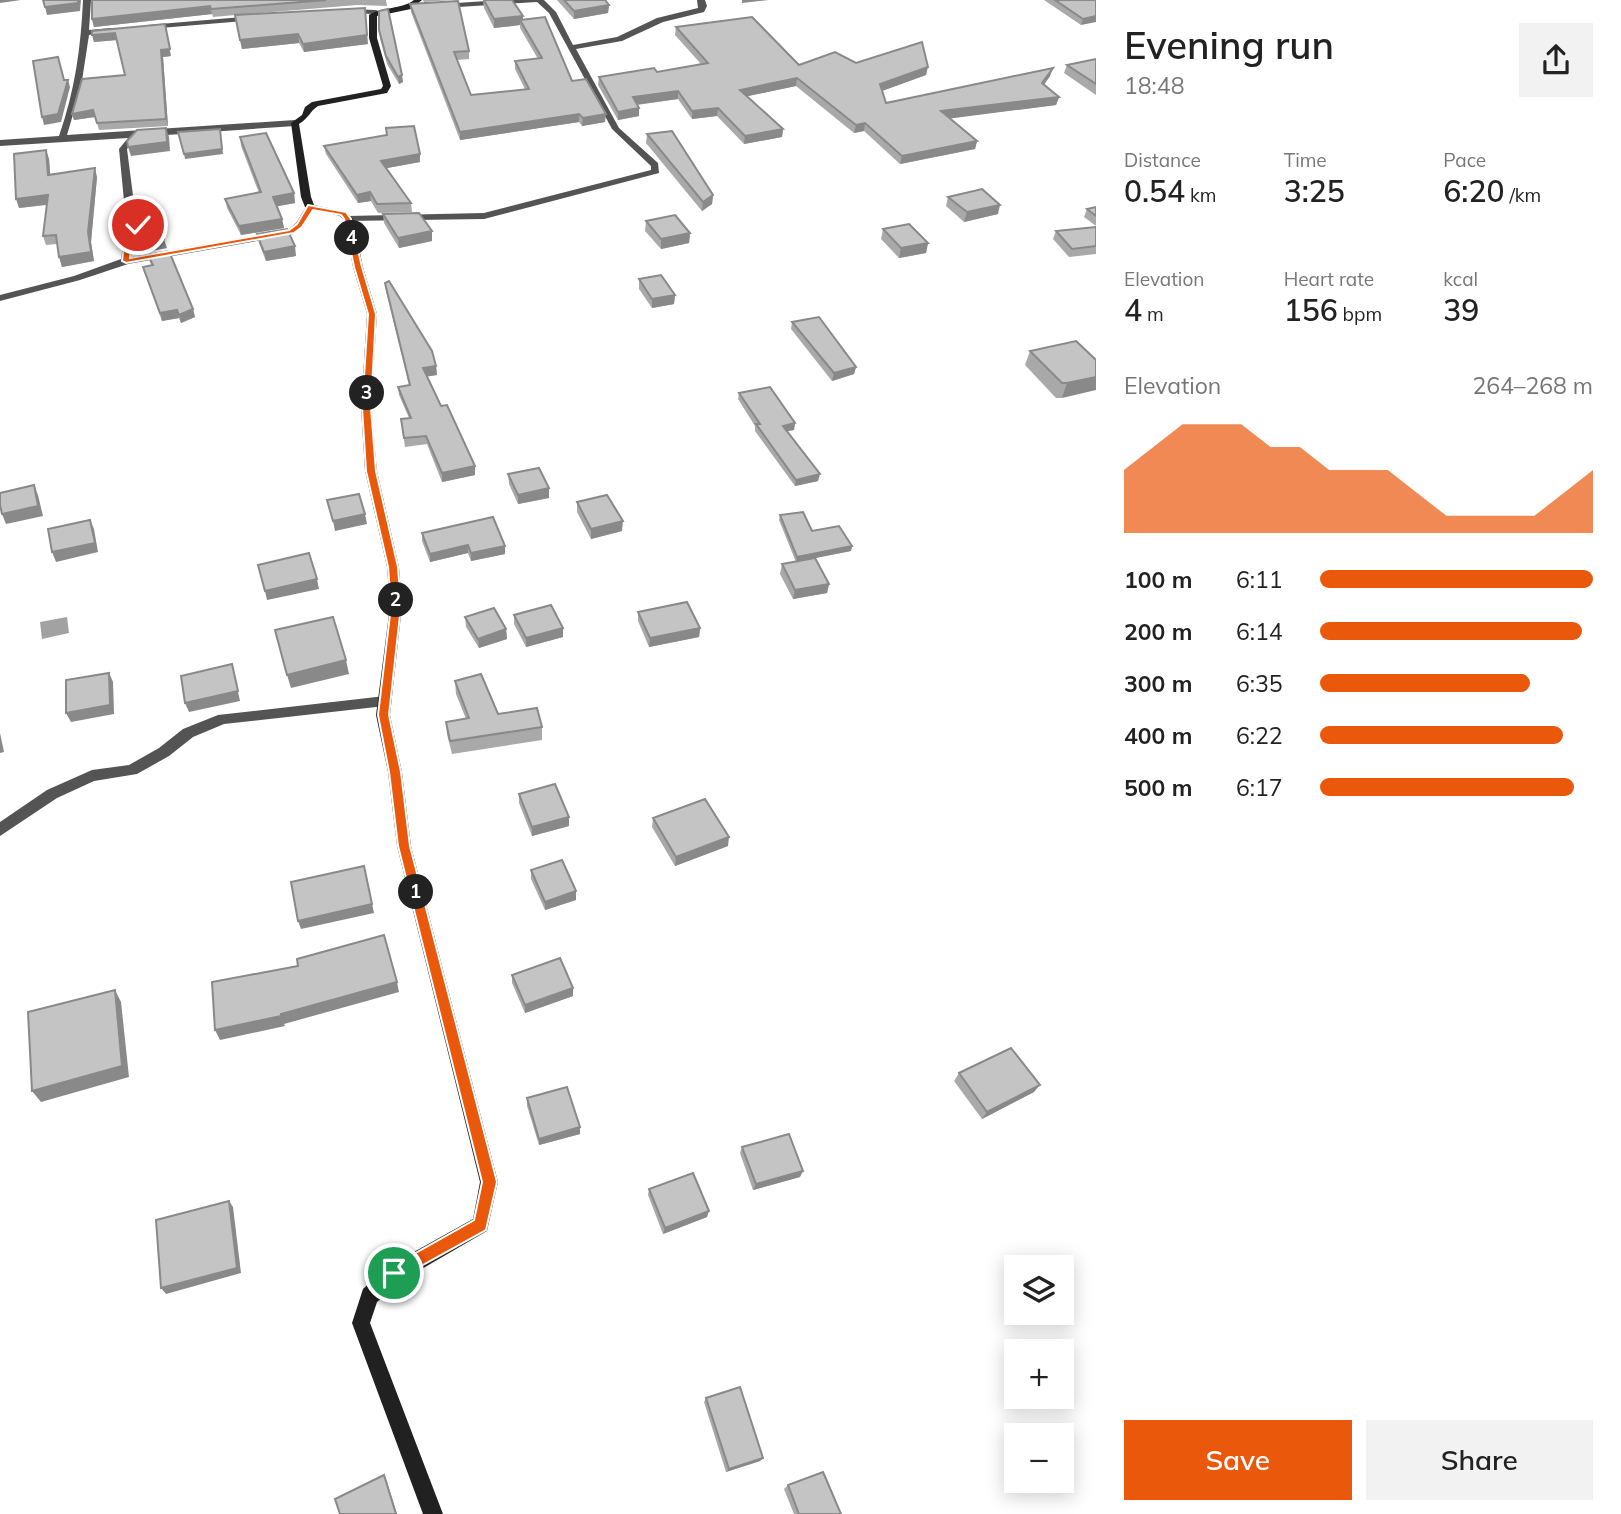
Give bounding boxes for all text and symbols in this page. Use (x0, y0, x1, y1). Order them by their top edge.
text: Evening run (1124, 21, 1334, 69)
button: share (1519, 23, 1593, 97)
text: 18:48 (1124, 71, 1184, 100)
text: Distance (1124, 148, 1201, 172)
text: Time (1284, 148, 1327, 172)
text: Pace (1443, 148, 1486, 172)
text: 0.54 (1124, 172, 1185, 210)
text: 3:25 (1284, 172, 1345, 210)
text: 6:20 (1443, 172, 1504, 210)
text: km (1185, 183, 1217, 207)
text: /km (1504, 183, 1541, 207)
pin (108, 195, 168, 255)
icon: check (119, 206, 157, 244)
pin: 4 (334, 220, 370, 256)
text: 4 (346, 225, 357, 249)
text: Elevation (1124, 267, 1204, 291)
text: Heart rate (1284, 267, 1374, 291)
text: kcal (1443, 267, 1478, 291)
text: 4 (1124, 291, 1142, 329)
text: 156 (1284, 291, 1338, 329)
text: 39 (1443, 291, 1479, 329)
text: m (1142, 302, 1164, 326)
text: bpm (1338, 302, 1382, 326)
text: Elevation (1124, 371, 1221, 400)
text: 264–268 m (1472, 371, 1593, 400)
pin: 3 (350, 376, 384, 410)
text: 3 (361, 380, 372, 404)
text: 100 m (1124, 565, 1192, 594)
text: 6:11 (1236, 565, 1283, 594)
pin: 2 (378, 582, 414, 618)
text: 2 (390, 587, 401, 611)
text: 200 m (1124, 617, 1192, 646)
text: 6:14 (1236, 617, 1283, 646)
text: 300 m (1124, 669, 1192, 698)
text: 6:35 (1236, 669, 1283, 698)
text: 400 m (1124, 721, 1192, 750)
text: 6:22 (1236, 721, 1283, 750)
text: 500 m (1124, 773, 1192, 802)
text: 6:17 (1236, 773, 1283, 802)
pin: 1 (398, 874, 434, 910)
text: 1 (410, 879, 421, 903)
pin (364, 1243, 424, 1303)
icon: arrive (375, 1254, 413, 1292)
map controls (1004, 1255, 1074, 1493)
button: layers (1004, 1255, 1074, 1325)
button: + (1004, 1339, 1074, 1409)
button: Save (1124, 1420, 1352, 1500)
button: Share (1366, 1420, 1593, 1500)
button: − (1004, 1423, 1074, 1493)

